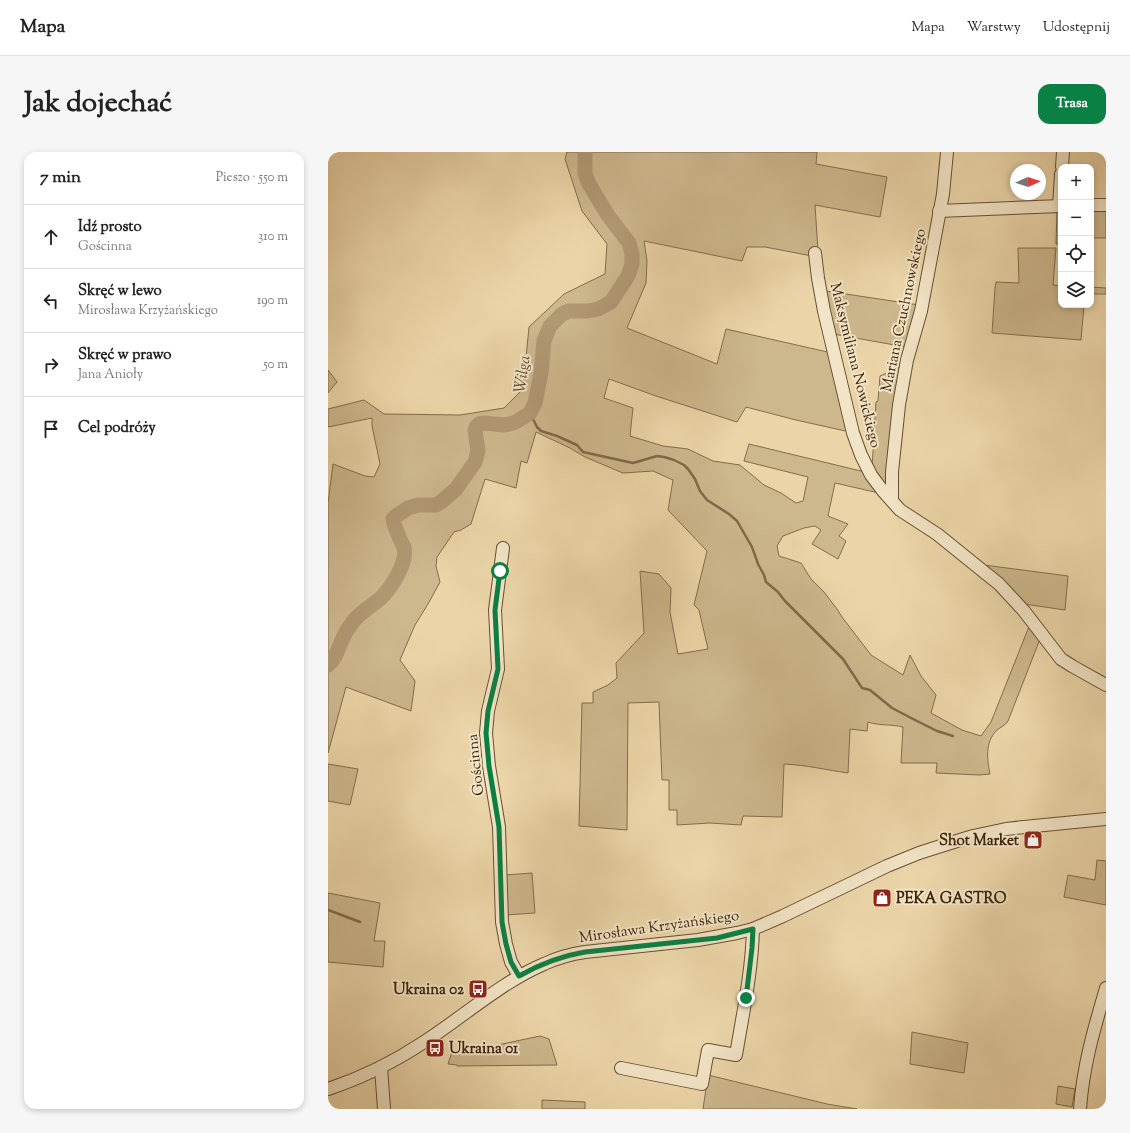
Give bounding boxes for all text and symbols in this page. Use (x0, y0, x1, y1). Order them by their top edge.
text: Mapa (20, 14, 65, 41)
text: Mapa (911, 18, 945, 38)
text: Warstwy (967, 18, 1021, 38)
text: Udostępnij (1043, 18, 1110, 38)
text: Jak dojechać (24, 84, 172, 124)
button: Trasa (1038, 84, 1106, 124)
north arrow (1010, 164, 1046, 200)
map controls (1058, 164, 1094, 308)
button: + (1058, 164, 1094, 200)
text: 7 min (40, 166, 81, 190)
text: Pieszo · 550 m (216, 169, 288, 187)
button: − (1058, 200, 1094, 236)
text: Idź prosto (78, 217, 142, 238)
icon: ahead (40, 226, 62, 248)
street label: Mariana Czuchnowskiego (877, 227, 932, 394)
text: 310 m (258, 228, 288, 246)
button: locate (1058, 236, 1094, 272)
text: Gościnna (78, 238, 132, 256)
button: layers (1058, 272, 1094, 308)
street label: Maksymiliana Nowickiego (824, 280, 885, 450)
text: Skręć w lewo (78, 281, 162, 302)
icon: left (40, 290, 62, 312)
text: 190 m (257, 292, 288, 310)
text: Mirosława Krzyżańskiego (78, 302, 218, 320)
text: Skręć w prawo (78, 345, 172, 366)
icon: right (40, 354, 62, 376)
water label: Wilga (509, 354, 538, 395)
text: 50 m (263, 356, 288, 374)
text: Jana Anioły (78, 366, 143, 384)
icon: arrive (40, 418, 62, 440)
text: Cel podróży (78, 418, 156, 439)
route start (491, 562, 509, 580)
street label: Gościnna (463, 733, 490, 797)
shop icon: Shot Market (1022, 829, 1044, 851)
place label: Shot Market (939, 831, 1020, 852)
shop icon: PEKA GASTRO (871, 887, 893, 909)
place label: PEKA GASTRO (896, 889, 1007, 910)
street label: Mirosława Krzyżańskiego (578, 906, 741, 949)
bus stop icon: Ukraina 02 (467, 978, 489, 1000)
place label: Ukraina 02 (393, 980, 465, 1001)
route end (737, 989, 755, 1007)
bus stop icon: Ukraina 01 (424, 1037, 446, 1059)
place label: Ukraina 01 (449, 1039, 519, 1060)

